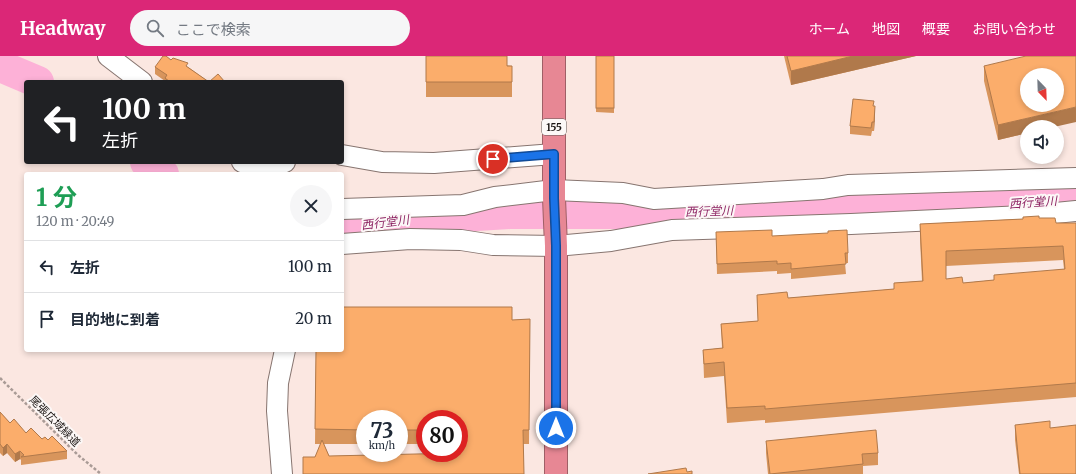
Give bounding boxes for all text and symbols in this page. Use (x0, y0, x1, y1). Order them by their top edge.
search box (130, 10, 410, 46)
text: Headway (20, 16, 106, 40)
icon: search (144, 17, 166, 39)
text: ここで検索 (176, 20, 251, 39)
text: ホーム (808, 20, 850, 38)
text: 地図 (872, 20, 900, 38)
text: 概要 (922, 20, 950, 38)
text: お問い合わせ (972, 20, 1056, 38)
north arrow (1020, 68, 1064, 112)
map controls (1020, 68, 1064, 164)
text: 100 m (102, 91, 186, 127)
icon: left (36, 96, 88, 148)
road number: 155 (542, 119, 566, 135)
button: sound (1020, 120, 1064, 164)
text: 左折 (102, 129, 138, 152)
pin (476, 142, 510, 176)
icon: arrive (482, 148, 504, 170)
text: 1 分 (36, 182, 77, 213)
button: close (290, 185, 332, 227)
water label: 西行堂川 (1009, 193, 1059, 211)
water label: 西行堂川 (685, 203, 735, 219)
water label: 西行堂川 (360, 211, 412, 232)
text: 120 m · 20:49 (36, 213, 114, 230)
icon: left (36, 256, 58, 278)
text: 100 m (288, 257, 332, 276)
text: 左折 (70, 258, 100, 277)
icon: arrive (36, 308, 58, 330)
text: 20 m (295, 309, 332, 328)
text: 目的地に到着 (70, 310, 160, 329)
street label: 尾張広域緑道 (27, 393, 83, 449)
position arrow (535, 407, 577, 449)
speed limit sign: 80 (416, 410, 468, 462)
text: 73 (370, 418, 394, 443)
text: km/h (369, 439, 395, 452)

